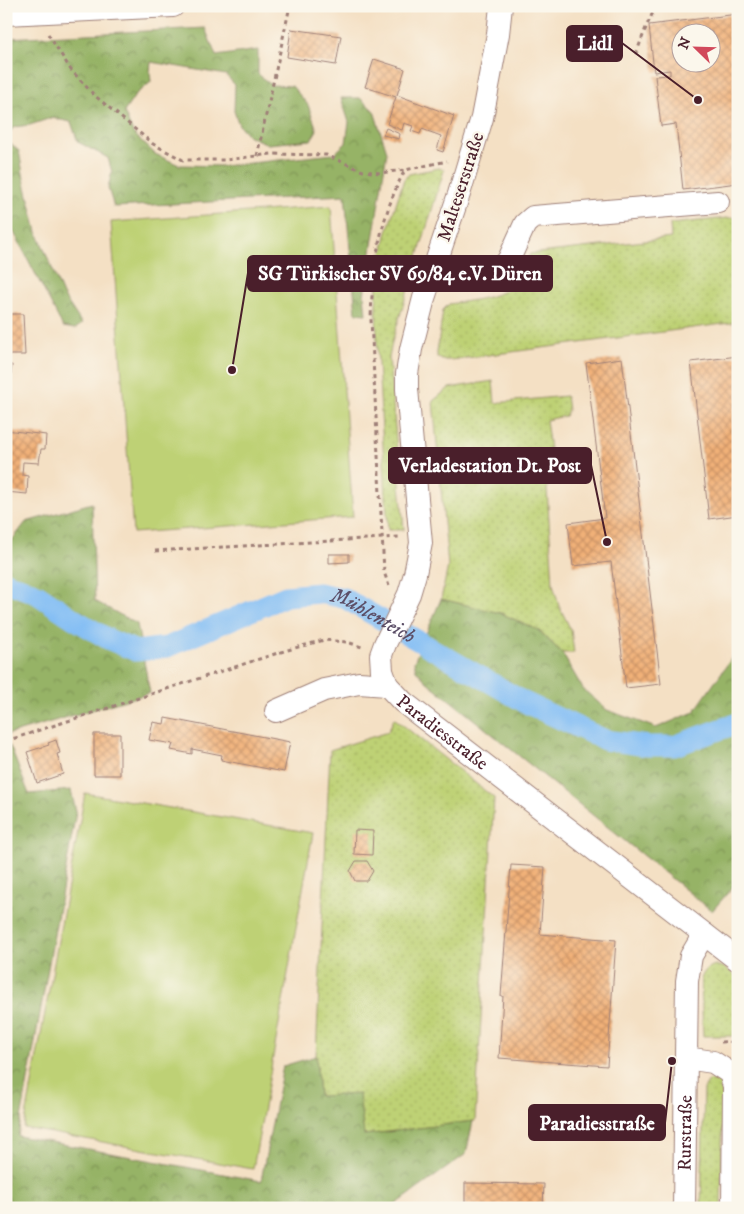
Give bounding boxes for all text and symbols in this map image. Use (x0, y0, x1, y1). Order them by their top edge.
north arrow (672, 22, 722, 72)
callout: Lidl (567, 26, 622, 61)
text: Lidl (577, 32, 614, 57)
text: N (674, 34, 696, 52)
street label: Malteserstraße (433, 129, 489, 244)
callout: SG Türkischer SV 69/84 e.V. Düren (248, 256, 552, 291)
text: SG Türkischer SV 69/84 e.V. Düren (258, 262, 542, 287)
callout: Verladestation Dt. Post (389, 448, 591, 483)
text: Verladestation Dt. Post (398, 454, 582, 479)
water label: Mühlenteich (327, 583, 420, 649)
street label: Paradiesstraße (392, 690, 493, 775)
street label: Rurstraße (673, 1095, 697, 1171)
callout: Paradiesstraße (529, 1105, 665, 1140)
text: Paradiesstraße (539, 1112, 655, 1137)

